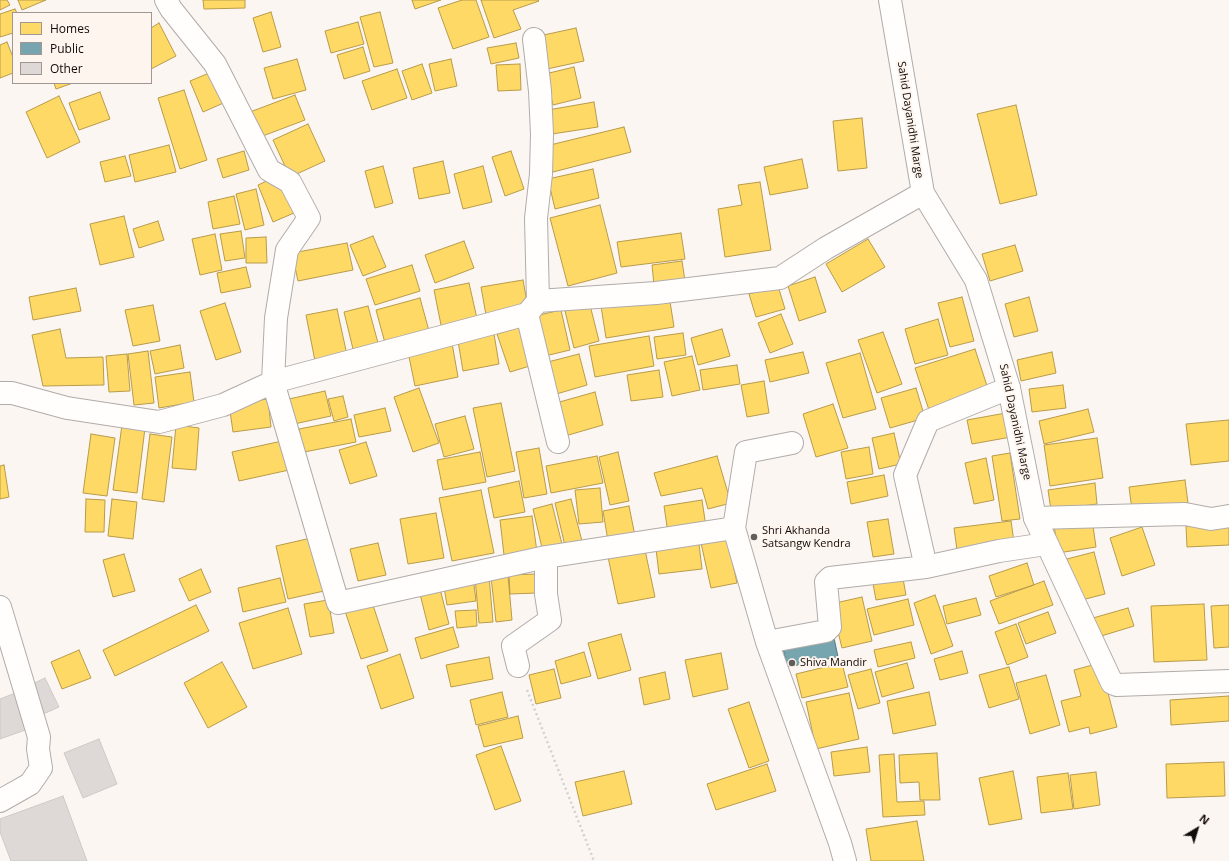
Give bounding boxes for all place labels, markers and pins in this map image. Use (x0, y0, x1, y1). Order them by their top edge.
place label: Shri Akhanda Satsangw Kendra (762, 524, 851, 550)
marker: Shri Akhanda Satsangw Kendra (749, 532, 759, 542)
place label: Shiva Mandir (800, 656, 867, 670)
marker: Shiva Mandir (787, 658, 797, 668)

